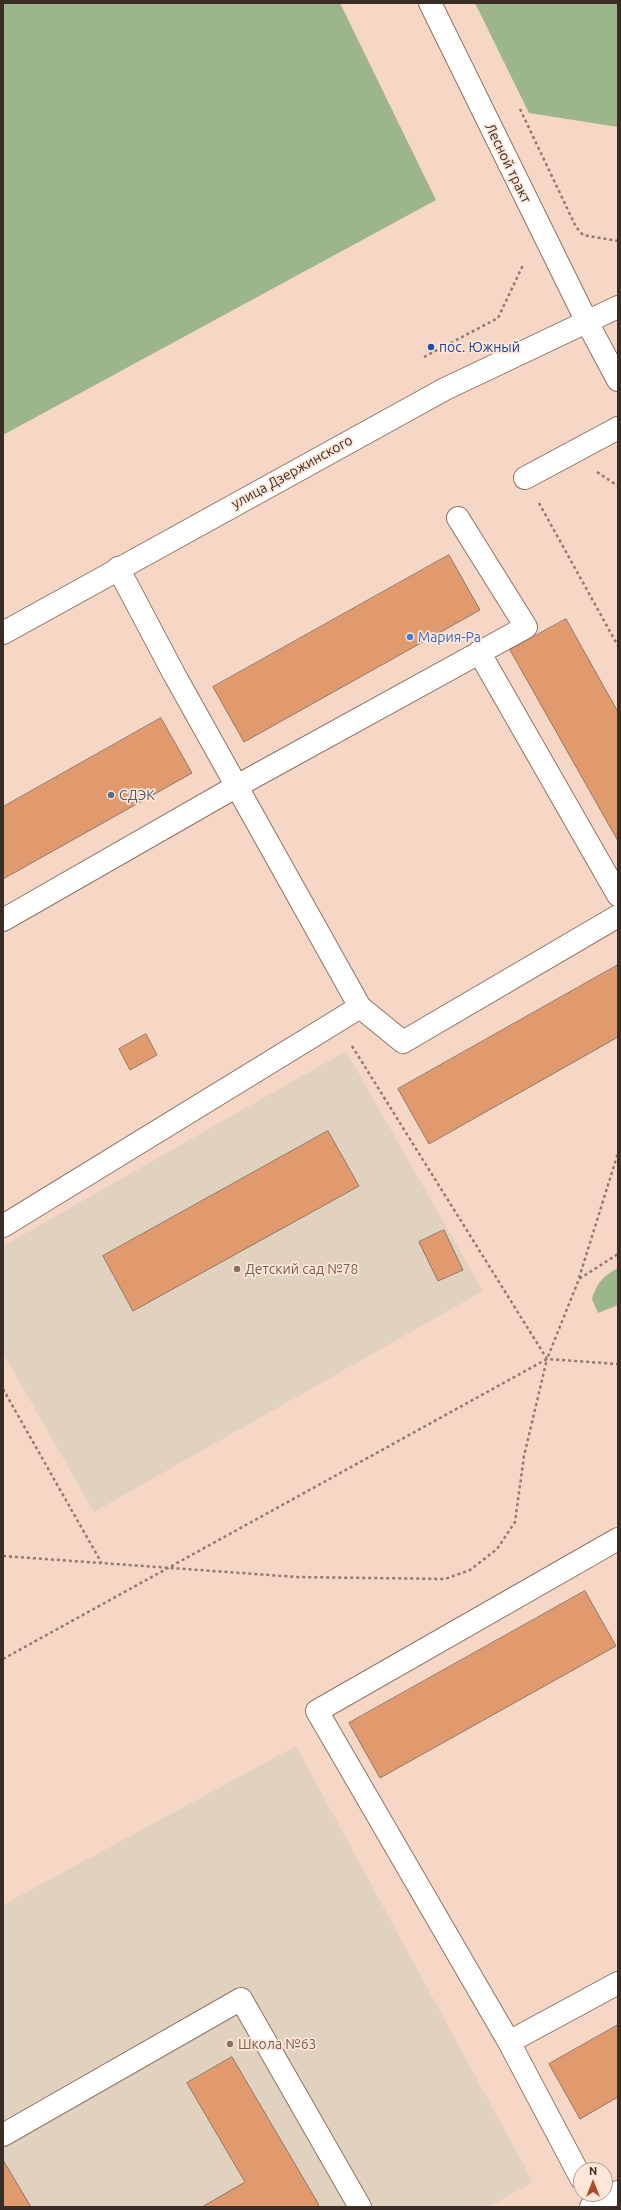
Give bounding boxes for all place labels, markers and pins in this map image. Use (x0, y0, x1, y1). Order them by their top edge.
place label: пос. Южный (439, 339, 520, 355)
marker: пос. Южный (426, 342, 436, 352)
place label: Мария-Ра (418, 629, 481, 645)
marker: Мария-Ра (405, 632, 415, 642)
place label: СДЭК (119, 787, 155, 803)
marker: СДЭК (106, 790, 116, 800)
place label: Детский сад №78 (245, 1261, 359, 1277)
marker: Детский сад №78 (232, 1264, 242, 1274)
place label: Школа №63 (238, 2036, 317, 2052)
marker: Школа №63 (225, 2039, 235, 2049)

